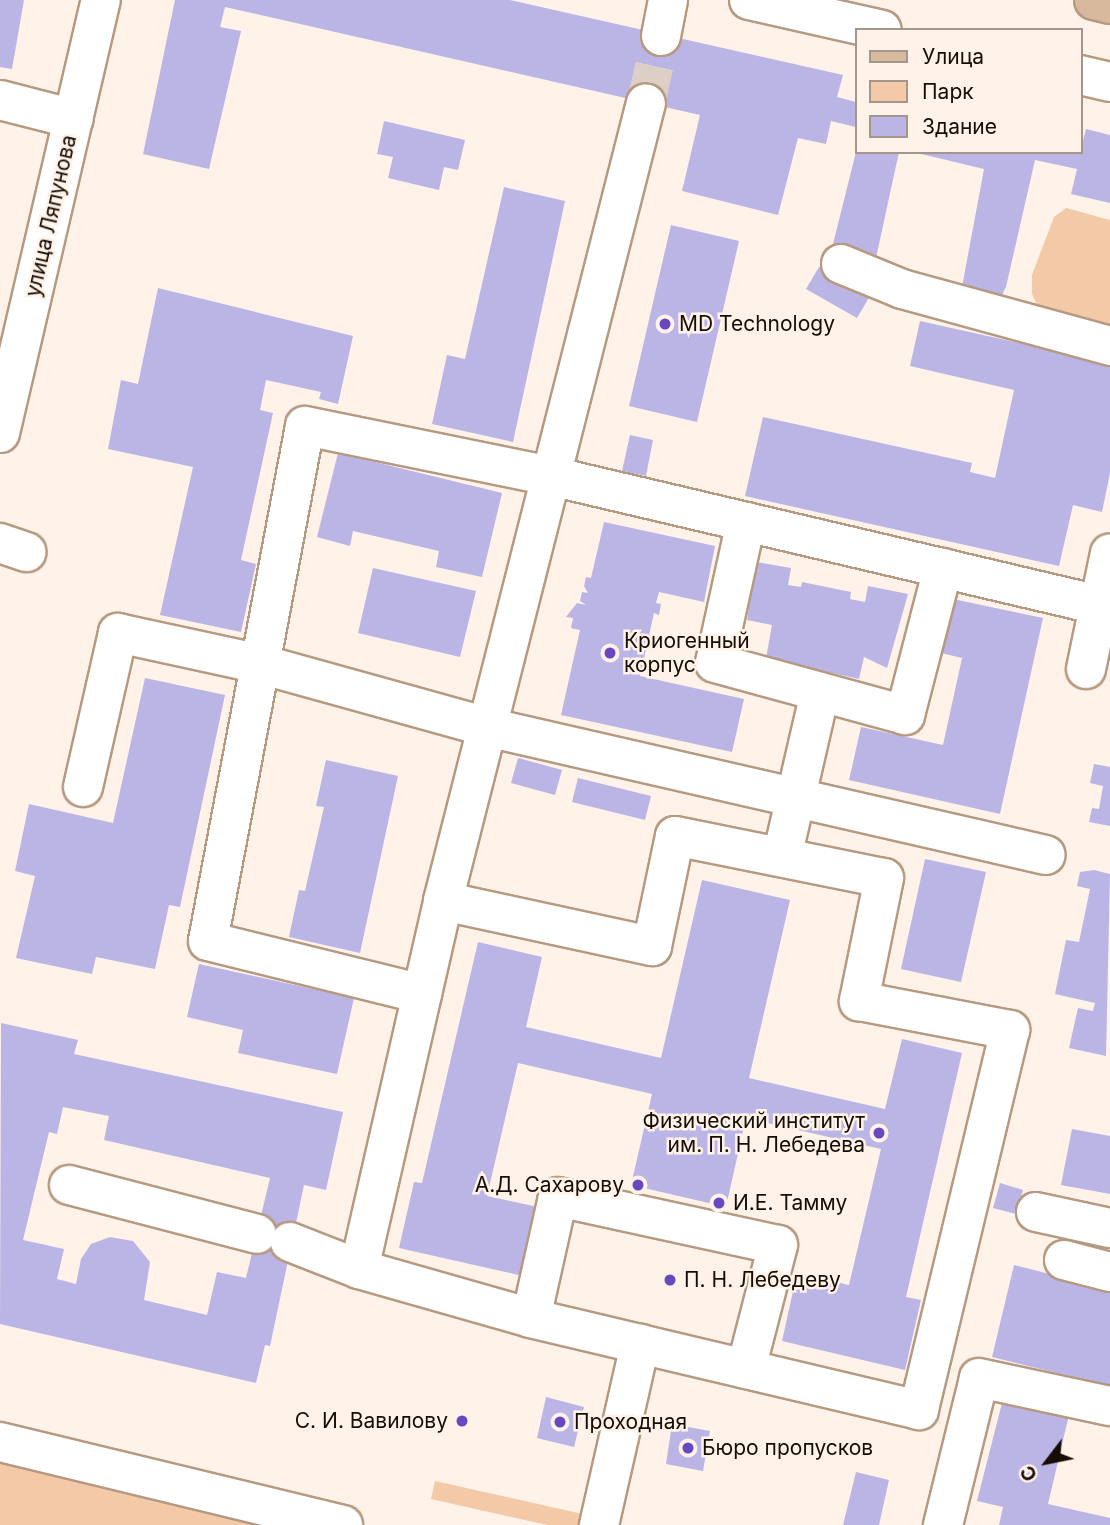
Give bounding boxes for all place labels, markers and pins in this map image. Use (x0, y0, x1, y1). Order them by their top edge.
place label: MD Technology (679, 311, 835, 337)
marker: MD Technology (657, 316, 673, 332)
place label: Криогенный корпус (624, 628, 750, 678)
marker: Криогенный корпус (602, 645, 618, 661)
place label: Физический институт им. П. Н. Лебедева (643, 1108, 865, 1158)
marker: Физический институт им. П. Н. Лебедева (871, 1125, 887, 1141)
place label: А.Д. Сахарову (475, 1172, 624, 1198)
marker: А.Д. Сахарову (630, 1177, 646, 1193)
place label: И.Е. Тамму (733, 1190, 847, 1216)
marker: И.Е. Тамму (711, 1195, 727, 1211)
place label: П. Н. Лебедеву (684, 1267, 841, 1293)
marker: П. Н. Лебедеву (662, 1272, 678, 1288)
place label: С. И. Вавилову (295, 1408, 448, 1434)
place label: Проходная (574, 1409, 687, 1435)
marker: С. И. Вавилову (454, 1413, 470, 1429)
marker: Проходная (552, 1414, 568, 1430)
place label: Бюро пропусков (702, 1435, 873, 1461)
marker: Бюро пропусков (680, 1440, 696, 1456)

